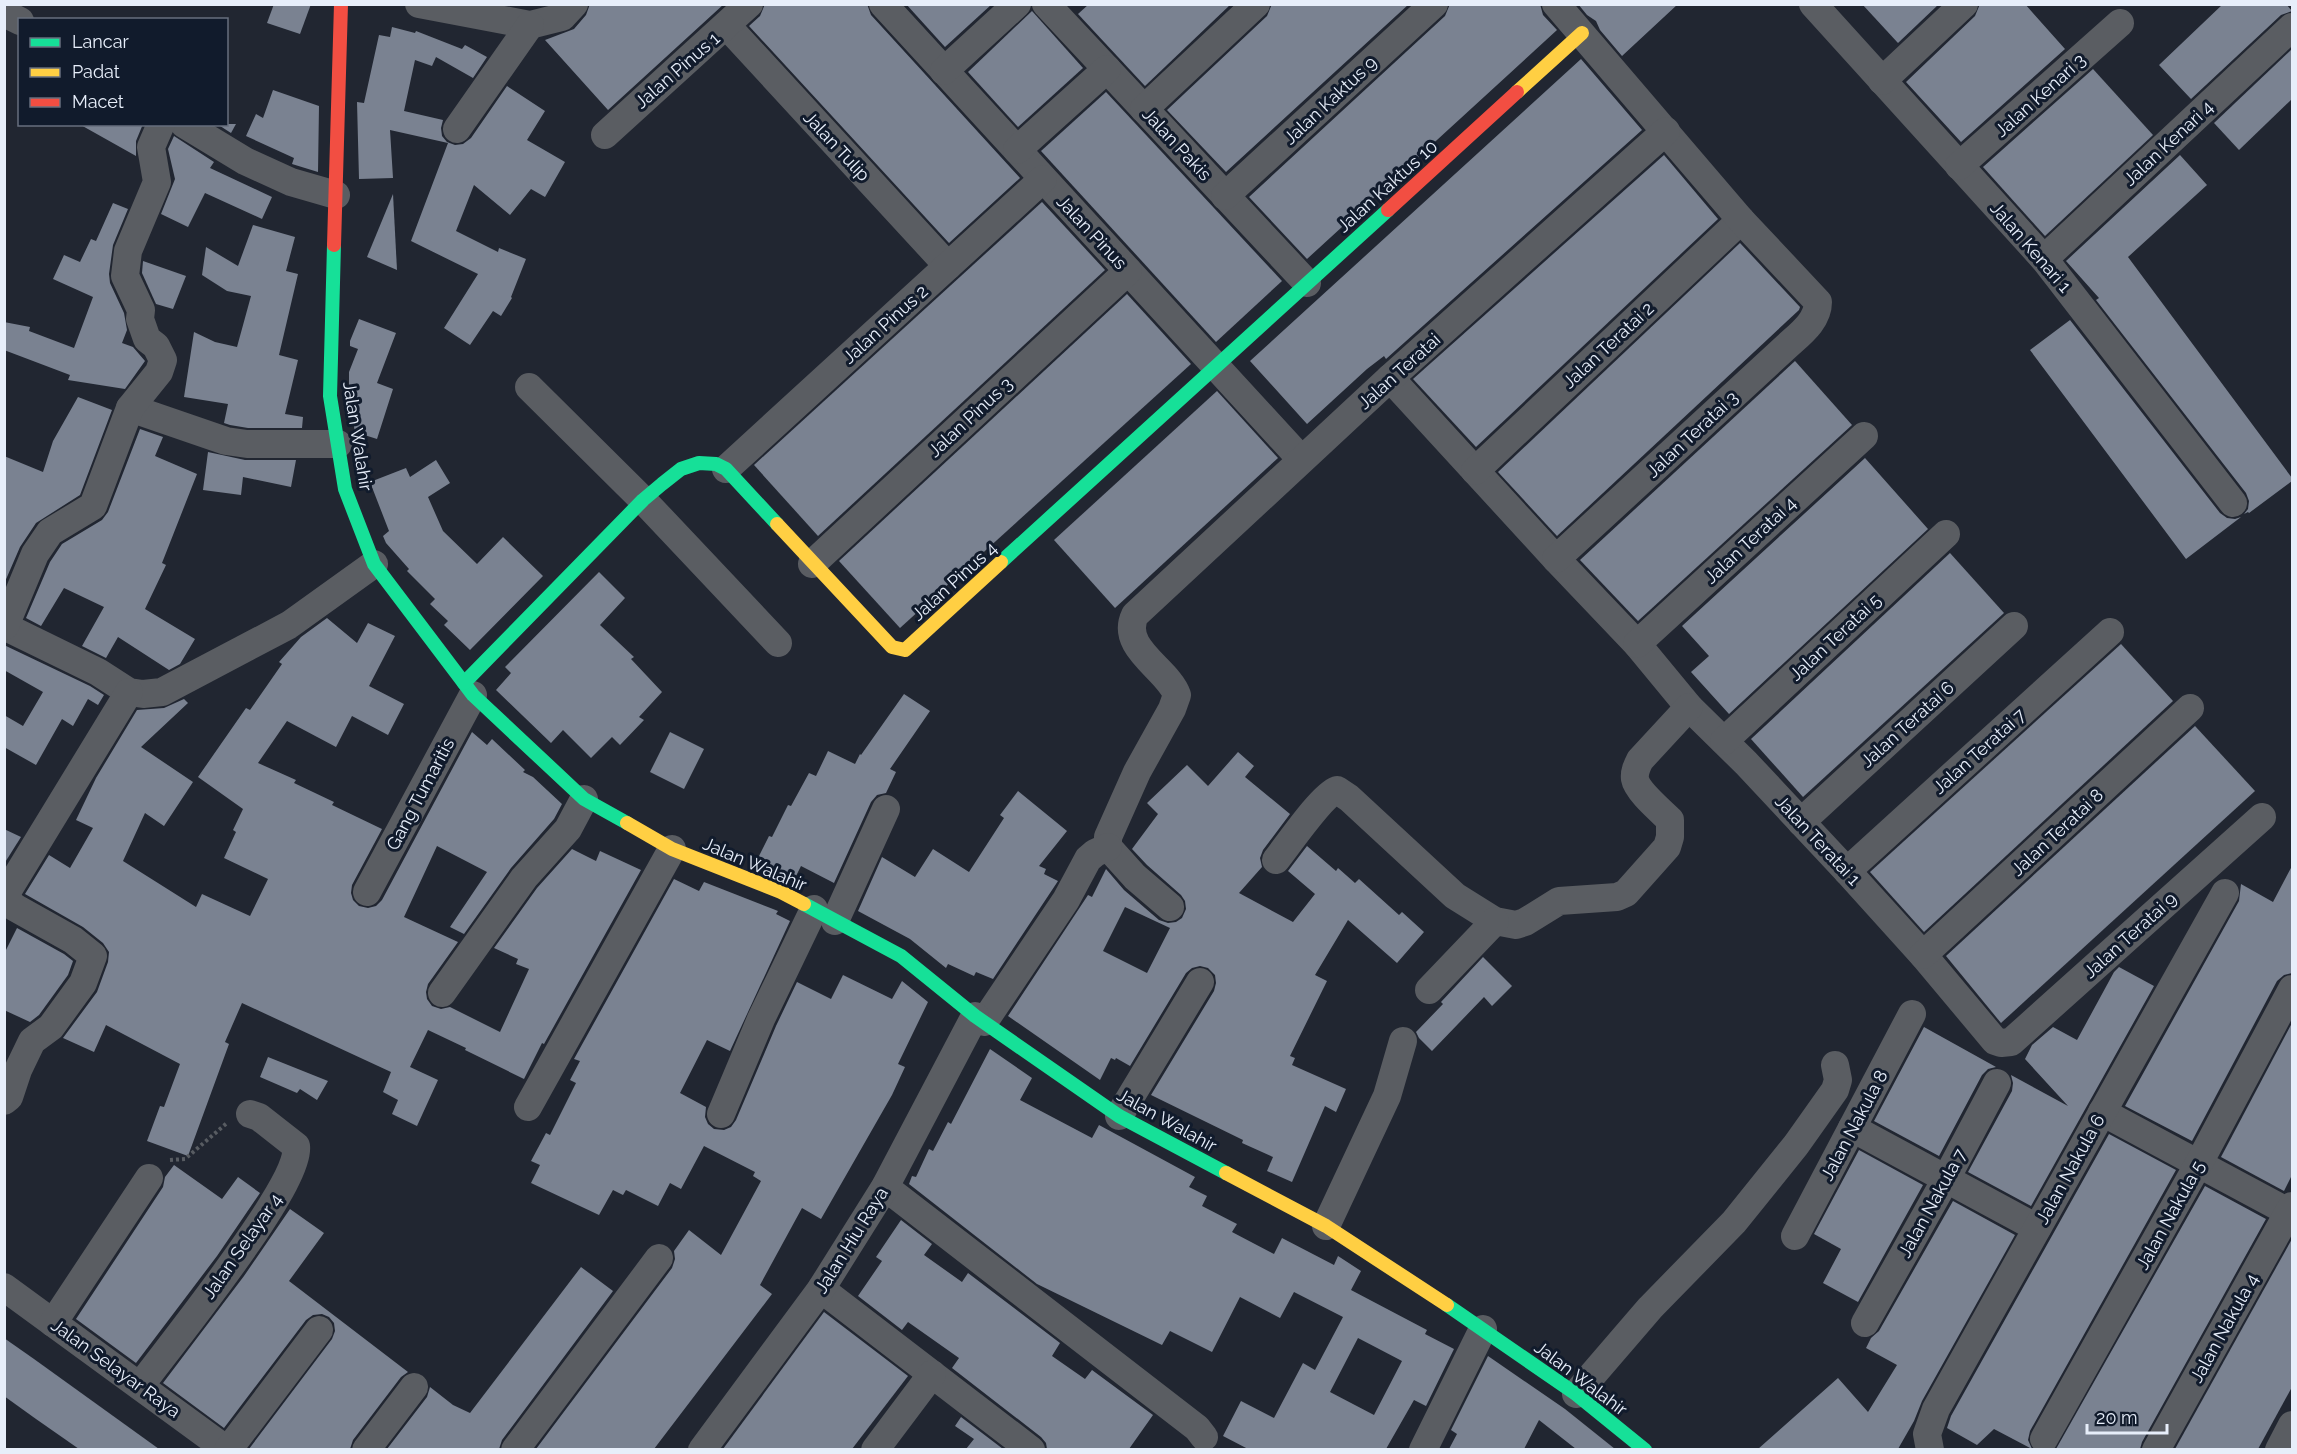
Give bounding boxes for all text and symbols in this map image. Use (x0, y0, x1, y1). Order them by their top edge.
legend (18, 18, 228, 126)
street label: Jalan Pinus 1 (630, 27, 724, 113)
text: Lancar (72, 31, 129, 52)
street label: Jalan Kenari 3 (1990, 49, 2090, 141)
street label: Jalan Kaktus 9 (1279, 52, 1381, 148)
text: Padat (72, 61, 120, 82)
text: Macet (72, 91, 124, 112)
street label: Jalan Kenari 4 (2119, 96, 2217, 190)
street label: Jalan Pakis (1138, 103, 1216, 185)
street label: Jalan Tulip (799, 107, 875, 185)
street label: Jalan Kaktus 10 (1332, 135, 1442, 237)
street label: Jalan Pinus (1053, 191, 1132, 273)
street label: Jalan Kenari 1 (1986, 198, 2076, 297)
street label: Jalan Pinus 2 (838, 280, 932, 368)
street label: Jalan Teratai 2 (1558, 297, 1658, 393)
street label: Jalan Teratai (1354, 329, 1444, 413)
street label: Jalan Pinus 3 (924, 373, 1016, 461)
street label: Jalan Walahir (339, 380, 377, 493)
street label: Jalan Teratai 3 (1642, 386, 1742, 482)
street label: Jalan Teratai 4 (1700, 492, 1800, 588)
street label: Jalan Pinus 4 (907, 537, 1001, 625)
street label: Jalan Teratai 5 (1785, 589, 1885, 685)
street label: Jalan Teratai 6 (1856, 677, 1958, 771)
street label: Jalan Teratai 7 (1928, 704, 2030, 798)
street label: Gang Tumaritis (382, 734, 458, 854)
street label: Jalan Teratai 8 (2007, 784, 2107, 880)
street label: Jalan Teratai 1 (1771, 791, 1865, 889)
street label: Jalan Walahir (700, 833, 811, 896)
street label: Jalan Teratai 9 (2079, 888, 2181, 982)
street label: Jalan Nakula 8 (1816, 1066, 1892, 1184)
street label: Jalan Walahir (1114, 1084, 1221, 1156)
street label: Jalan Nakula 6 (2031, 1110, 2109, 1227)
street label: Jalan Nakula 7 (1894, 1145, 1971, 1261)
street label: Jalan Nakula 5 (2131, 1157, 2209, 1273)
street label: Jalan Hiu Raya (810, 1183, 892, 1297)
street label: Jalan Selayar 4 (198, 1189, 286, 1303)
street label: Jalan Nakula 4 (2185, 1270, 2263, 1386)
street label: Jalan Selayar Raya (47, 1314, 185, 1422)
street label: Jalan Walahir (1531, 1336, 1632, 1420)
scale bar (2087, 1397, 2166, 1435)
text: 20 m (2096, 1407, 2138, 1428)

